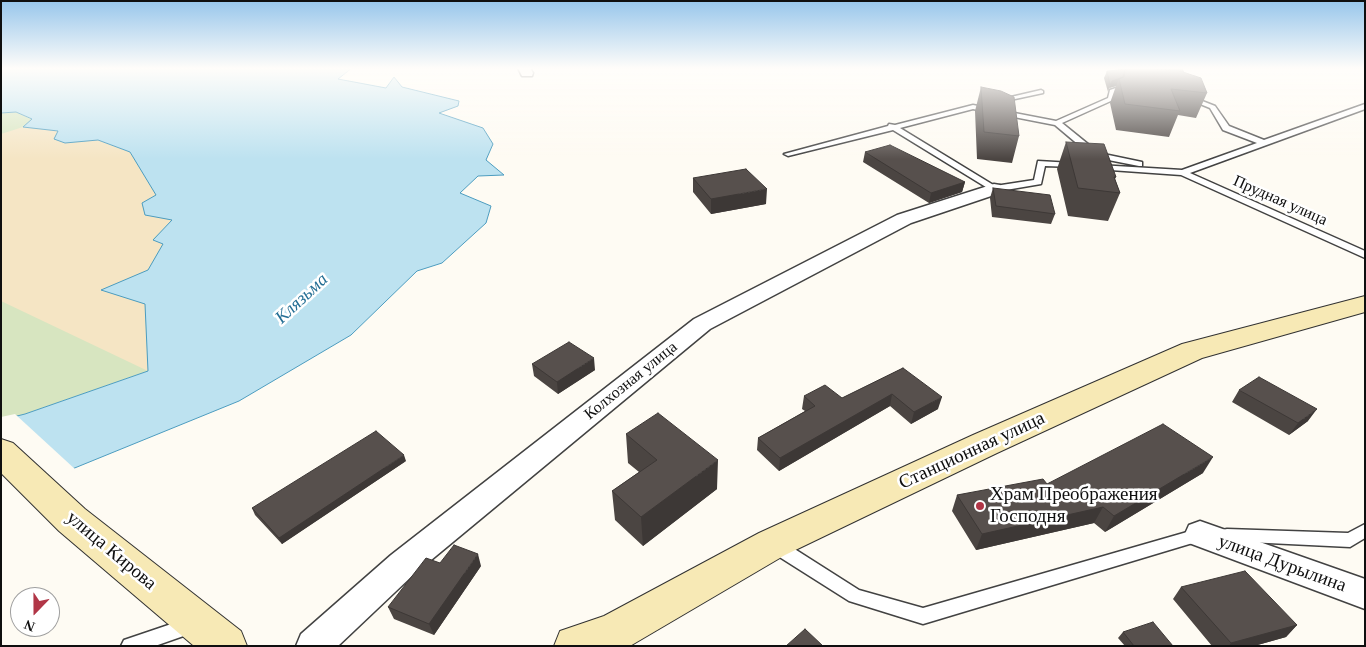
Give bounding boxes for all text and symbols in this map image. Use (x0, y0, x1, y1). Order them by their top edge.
street label: Прудная улица (1230, 172, 1330, 230)
water label: Клязьма (271, 269, 333, 329)
street label: Колхозная улица (581, 338, 681, 424)
street label: Станционная улица (895, 407, 1049, 495)
place label: Храм Преображения Господня (990, 484, 1158, 528)
marker: Храм Преображения Господня (974, 500, 986, 512)
street label: улица Кирова (61, 507, 161, 595)
street label: улица Дурылина (1215, 530, 1349, 598)
north arrow (10, 587, 60, 637)
text: N (22, 617, 37, 634)

